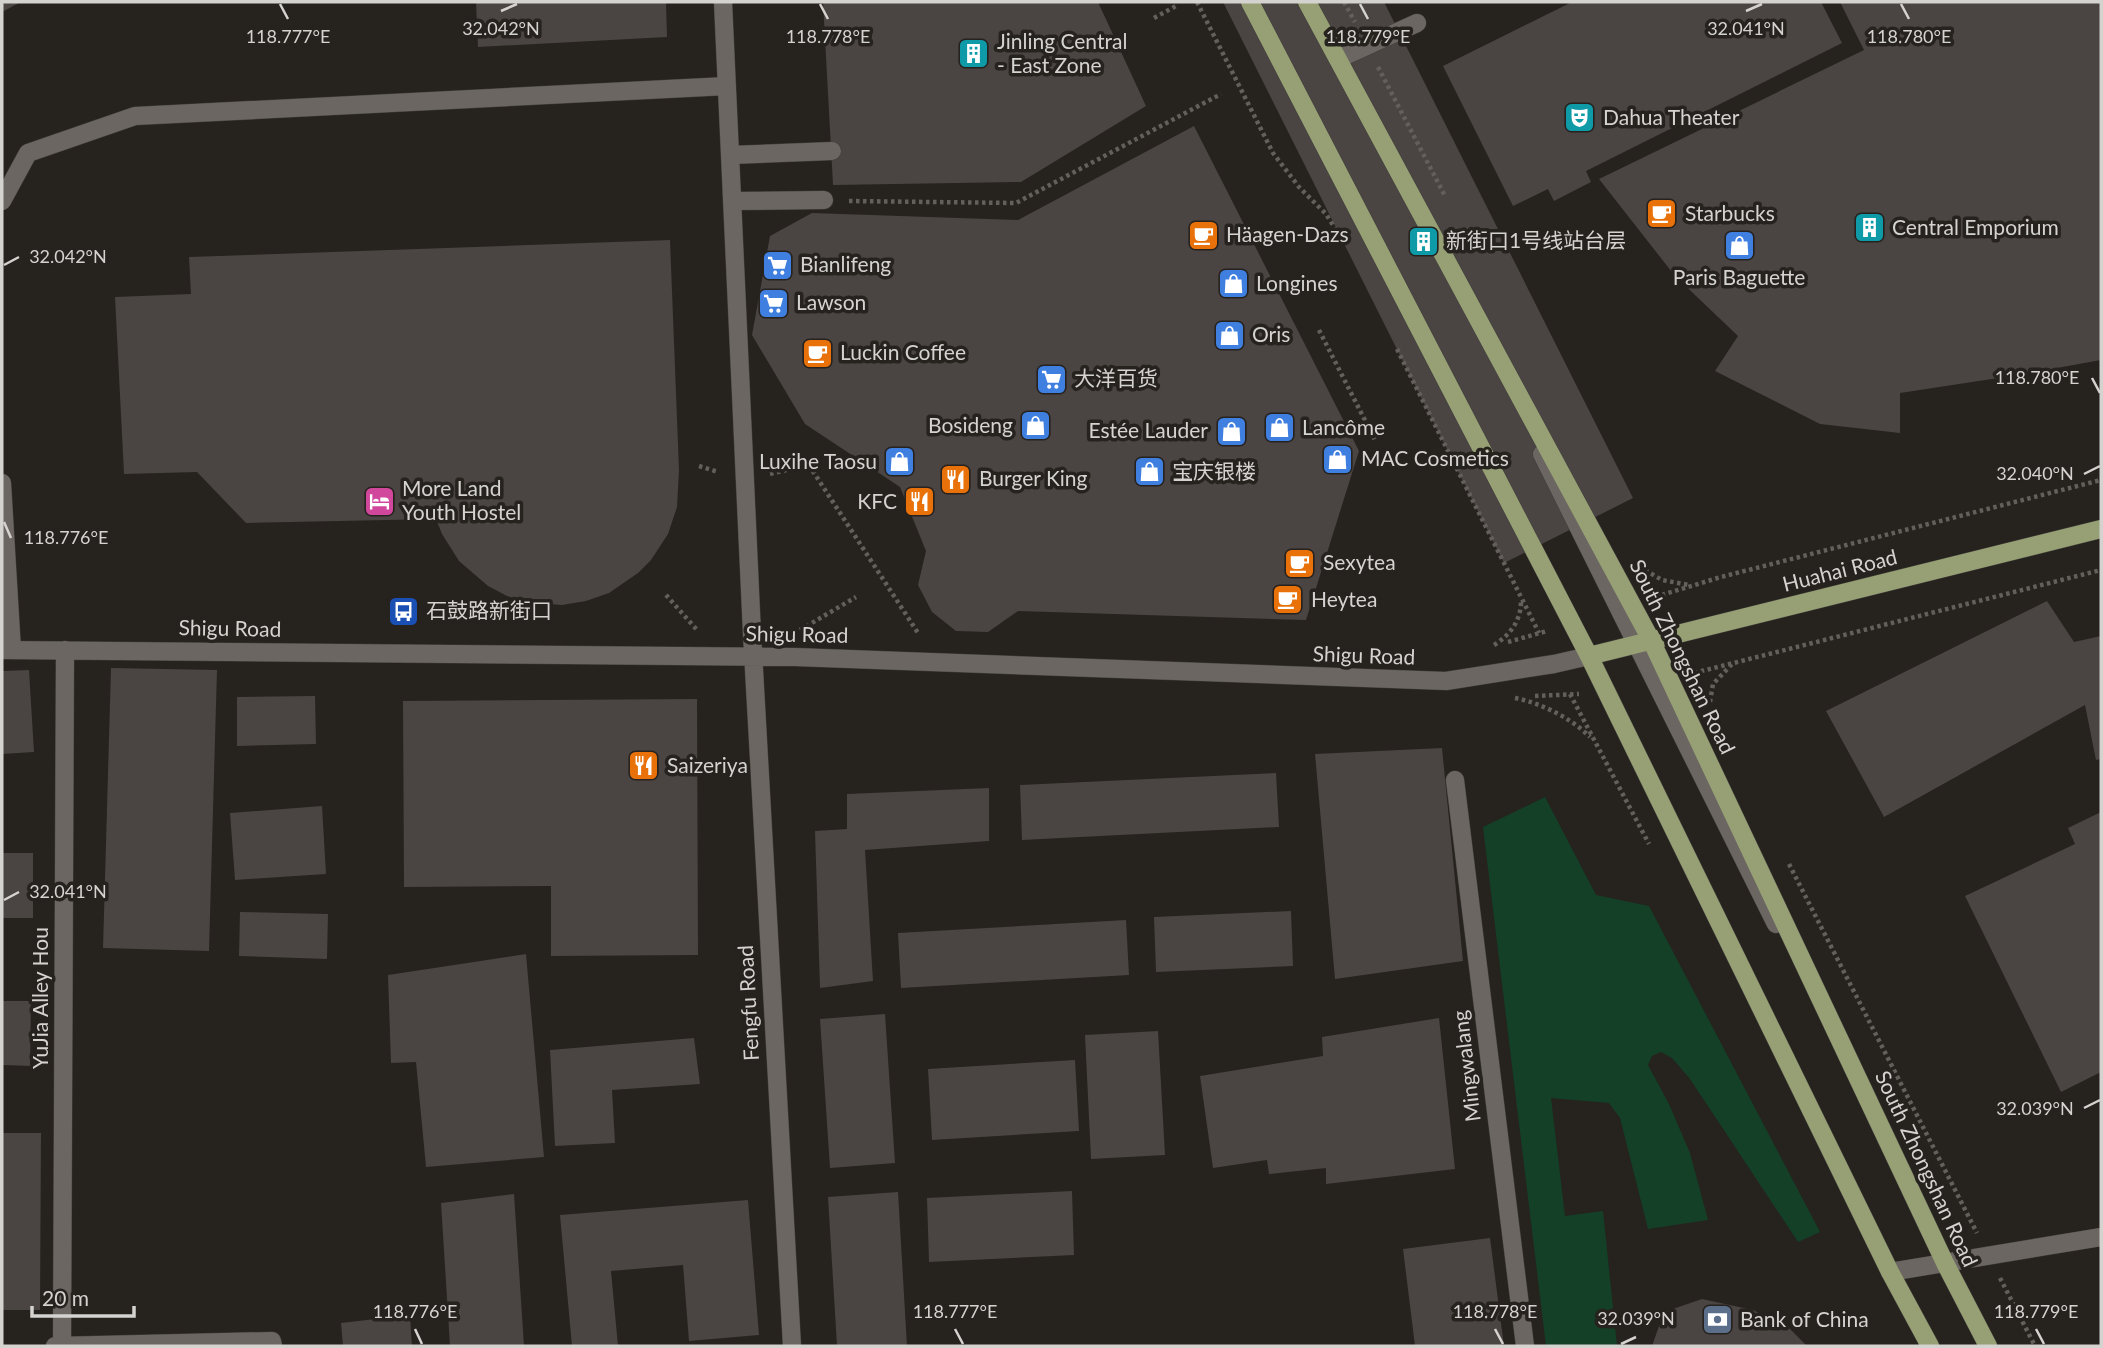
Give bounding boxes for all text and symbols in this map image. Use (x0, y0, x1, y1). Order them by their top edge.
text: 32.042°N (462, 17, 540, 39)
text: 32.041°N (1707, 17, 1785, 39)
text: 118.777°E (246, 25, 330, 47)
text: 118.778°E (786, 25, 870, 47)
text: 118.779°E (1326, 25, 1410, 47)
text: 118.780°E (1867, 25, 1951, 47)
place label: Jinling Central - East Zone (997, 28, 1127, 77)
building icon: Jinling Central - East Zone (957, 37, 991, 71)
theatre icon: Dahua Theater (1563, 101, 1597, 135)
place label: Dahua Theater (1603, 104, 1740, 129)
cafe icon: Starbucks (1645, 197, 1679, 231)
place label: Starbucks (1685, 200, 1775, 225)
building icon: Central Emporium (1852, 211, 1886, 245)
place label: Central Emporium (1892, 214, 2059, 239)
cafe icon: Häagen-Dazs (1186, 218, 1220, 252)
place label: Häagen-Dazs (1226, 221, 1349, 246)
building icon: 新街口1号线站台层 (1406, 224, 1440, 258)
place label: 新街口1号线站台层 (1446, 227, 1626, 252)
shop icon: Paris Baguette (1722, 229, 1756, 263)
text: 32.042°N (29, 245, 107, 267)
supermarket icon: Bianlifeng (760, 248, 794, 282)
place label: Bianlifeng (800, 251, 891, 276)
place label: Paris Baguette (1673, 264, 1805, 289)
shop icon: Longines (1216, 267, 1250, 301)
place label: Longines (1256, 270, 1338, 295)
supermarket icon: Lawson (756, 286, 790, 320)
place label: Lawson (796, 289, 866, 314)
shop icon: Oris (1212, 318, 1246, 352)
place label: Oris (1252, 321, 1290, 346)
cafe icon: Luckin Coffee (800, 336, 834, 370)
place label: Luckin Coffee (840, 339, 966, 364)
supermarket icon: 大洋百货 (1034, 362, 1068, 396)
place label: 大洋百货 (1074, 365, 1158, 390)
text: 118.780°E (1995, 366, 2079, 388)
shop icon: Bosideng (1019, 409, 1053, 443)
shop icon: Lancôme (1262, 411, 1296, 445)
place label: Bosideng (928, 412, 1013, 437)
shop icon: Estée Lauder (1214, 414, 1248, 448)
place label: Lancôme (1302, 414, 1385, 439)
place label: Estée Lauder (1089, 417, 1208, 442)
shop icon: MAC Cosmetics (1321, 442, 1355, 476)
shop icon: Luxihe Taosu (883, 445, 917, 479)
place label: MAC Cosmetics (1361, 445, 1509, 470)
place label: Luxihe Taosu (759, 448, 877, 473)
shop icon: 宝庆银楼 (1132, 455, 1166, 489)
place label: 宝庆银楼 (1172, 458, 1256, 483)
restaurant icon: Burger King (939, 462, 973, 496)
text: 32.040°N (1996, 462, 2074, 484)
place label: Burger King (979, 465, 1088, 490)
place label: More Land Youth Hostel (402, 475, 521, 524)
hotel icon: More Land Youth Hostel (362, 484, 396, 518)
restaurant icon: KFC (903, 485, 937, 519)
place label: KFC (857, 488, 897, 513)
text: 118.776°E (24, 526, 108, 548)
street label: Huahai Road (1780, 543, 1899, 596)
cafe icon: Sexytea (1283, 546, 1317, 580)
place label: Sexytea (1323, 549, 1396, 574)
street label: South Zhongshan Road (1625, 555, 1741, 758)
cafe icon: Heytea (1271, 583, 1305, 617)
place label: Heytea (1311, 586, 1377, 611)
bus stop icon: 石鼓路新街口 (386, 594, 420, 628)
place label: 石鼓路新街口 (426, 597, 552, 622)
street label: Shigu Road (179, 614, 282, 641)
street label: Shigu Road (746, 620, 849, 647)
street label: Shigu Road (1312, 640, 1416, 669)
restaurant icon: Saizeriya (627, 749, 661, 783)
place label: Saizeriya (667, 752, 748, 777)
text: 32.041°N (29, 880, 107, 902)
street label: YuJia Alley Hou (27, 927, 52, 1069)
street label: Fengfu Road (732, 945, 763, 1062)
street label: Mingwalang (1446, 1009, 1485, 1123)
street label: South Zhongshan Road (1871, 1066, 1984, 1270)
text: 32.039°N (1996, 1097, 2074, 1119)
scale bar (32, 1274, 133, 1318)
text: 20 m (42, 1285, 89, 1310)
text: 118.776°E (373, 1300, 457, 1322)
text: 118.777°E (913, 1300, 997, 1322)
text: 118.778°E (1453, 1300, 1537, 1322)
text: 118.779°E (1994, 1300, 2078, 1322)
bank icon: Bank of China (1700, 1303, 1734, 1337)
place label: Bank of China (1740, 1306, 1869, 1331)
text: 32.039°N (1597, 1307, 1675, 1329)

